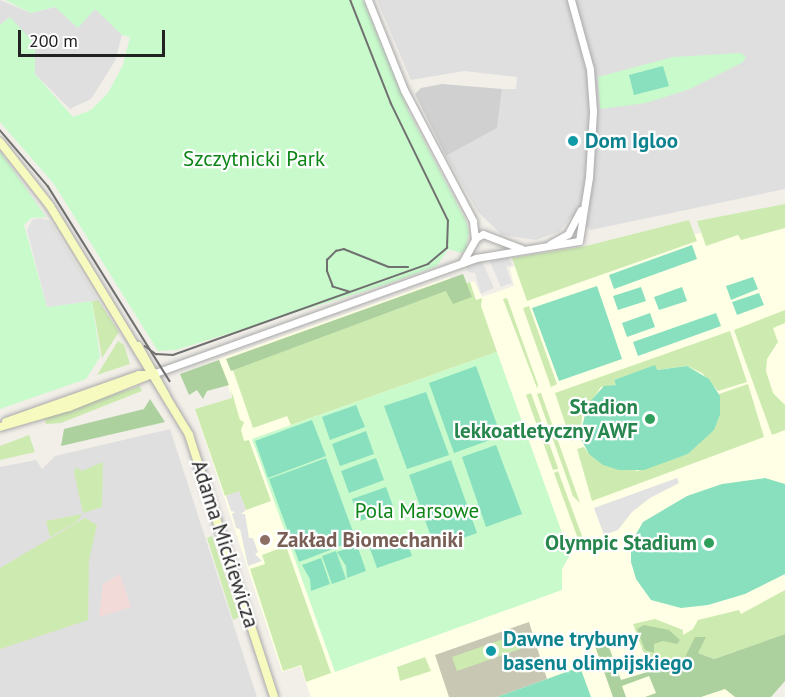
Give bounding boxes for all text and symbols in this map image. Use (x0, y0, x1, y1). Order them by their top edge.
scale bar (21, 18, 168, 56)
text: 200 m (29, 29, 78, 52)
place label: Dom Igloo (585, 128, 678, 154)
marker: Dom Igloo (566, 134, 580, 148)
park label: Szczytnicki Park (183, 146, 325, 172)
place label: Stadion lekkoatletyczny AWF (452, 394, 638, 444)
marker: Stadion lekkoatletyczny AWF (643, 412, 657, 426)
street label: Adama Mickiewicza (186, 457, 264, 631)
park label: Pola Marsowe (355, 498, 479, 524)
place label: Zakład Biomechaniki (277, 527, 463, 553)
place label: Olympic Stadium (544, 530, 697, 556)
marker: Zakład Biomechaniki (258, 533, 272, 547)
marker: Olympic Stadium (702, 536, 716, 550)
place label: Dawne trybuny basenu olimpijskiego (503, 626, 693, 676)
marker: Dawne trybuny basenu olimpijskiego (484, 644, 498, 658)

